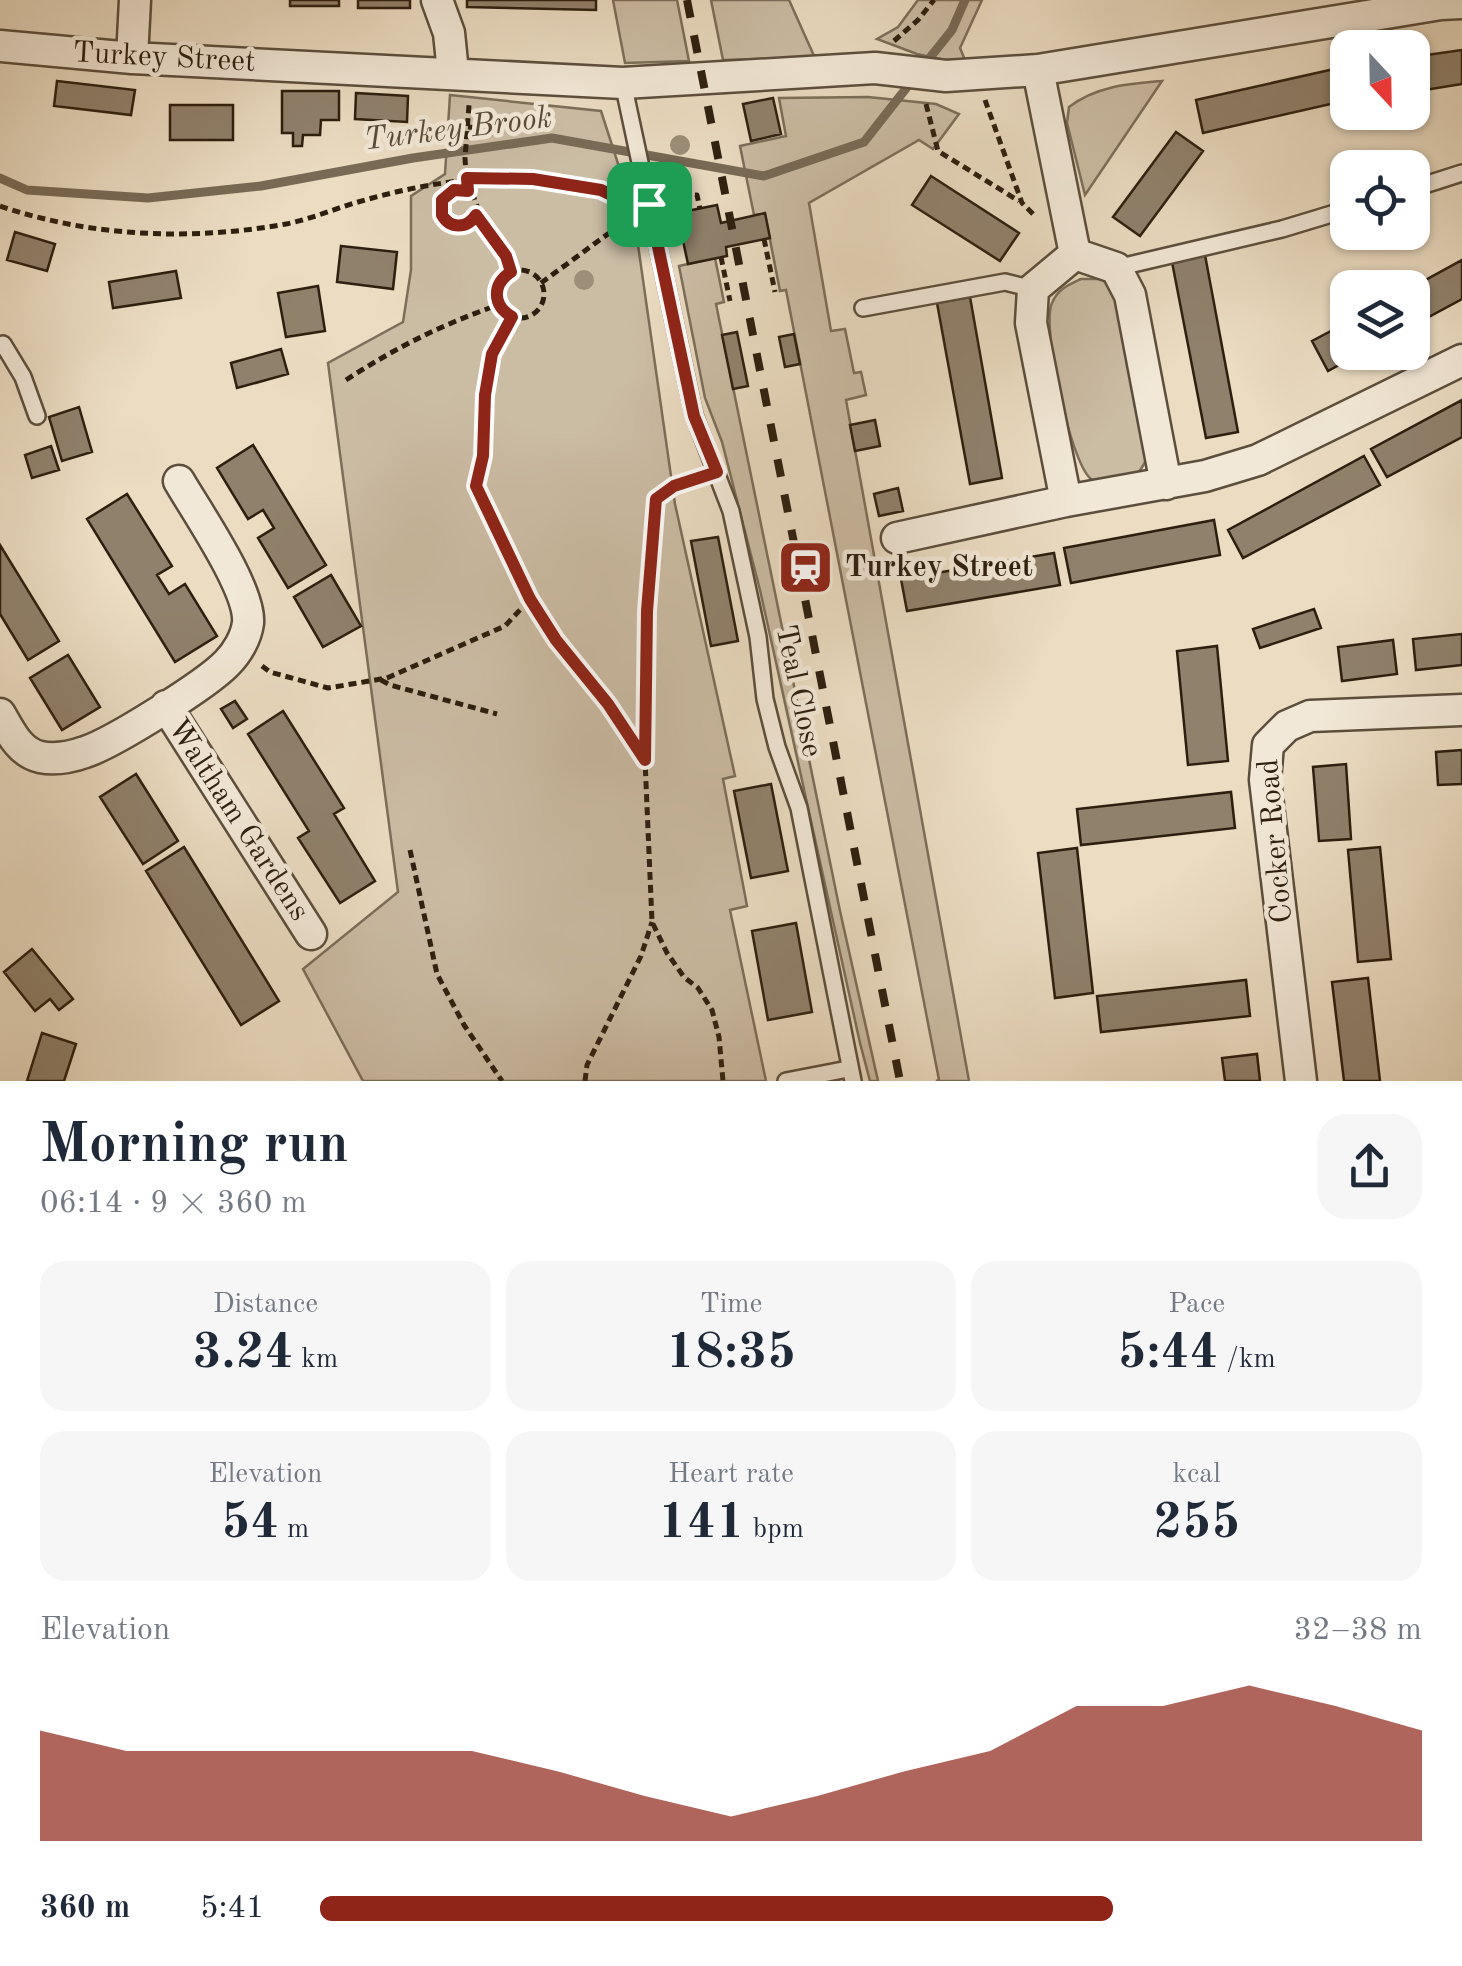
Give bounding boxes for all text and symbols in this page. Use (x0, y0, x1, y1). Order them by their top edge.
north arrow (1330, 30, 1430, 130)
map controls (1330, 30, 1430, 370)
street label: Turkey Street (72, 38, 256, 78)
water label: Turkey Brook (362, 103, 554, 157)
button: locate (1330, 150, 1430, 250)
pin (607, 162, 692, 247)
icon: arrive (622, 177, 677, 232)
button: layers (1330, 270, 1430, 370)
station icon: Turkey Street (776, 538, 836, 598)
place label: Turkey Street (845, 553, 1033, 583)
street label: Teal Close (769, 622, 827, 760)
street label: Waltham Gardens (162, 714, 314, 926)
street label: Cocker Road (1254, 758, 1298, 924)
button: share (1317, 1114, 1422, 1219)
text: Morning run (40, 1119, 349, 1174)
text: 06:14 · 9 × 360 m (40, 1188, 307, 1220)
text: Distance (213, 1291, 318, 1319)
text: Time (700, 1291, 762, 1319)
text: Pace (1168, 1291, 1225, 1319)
text: 3.24 (193, 1329, 294, 1379)
text: 18:35 (666, 1329, 796, 1379)
text: 5:44 (1118, 1329, 1219, 1379)
text: km (294, 1346, 338, 1374)
text: /km (1219, 1346, 1276, 1374)
text: Elevation (208, 1461, 322, 1489)
text: Heart rate (668, 1461, 794, 1489)
text: kcal (1173, 1461, 1221, 1489)
text: 54 (221, 1499, 279, 1549)
text: 141 (658, 1499, 745, 1549)
text: 255 (1153, 1499, 1240, 1549)
text: m (279, 1516, 309, 1544)
text: bpm (745, 1516, 804, 1544)
text: Elevation (40, 1615, 170, 1647)
text: 32–38 m (1294, 1615, 1422, 1647)
text: 360 m (40, 1893, 130, 1925)
text: 5:41 (200, 1893, 265, 1925)

